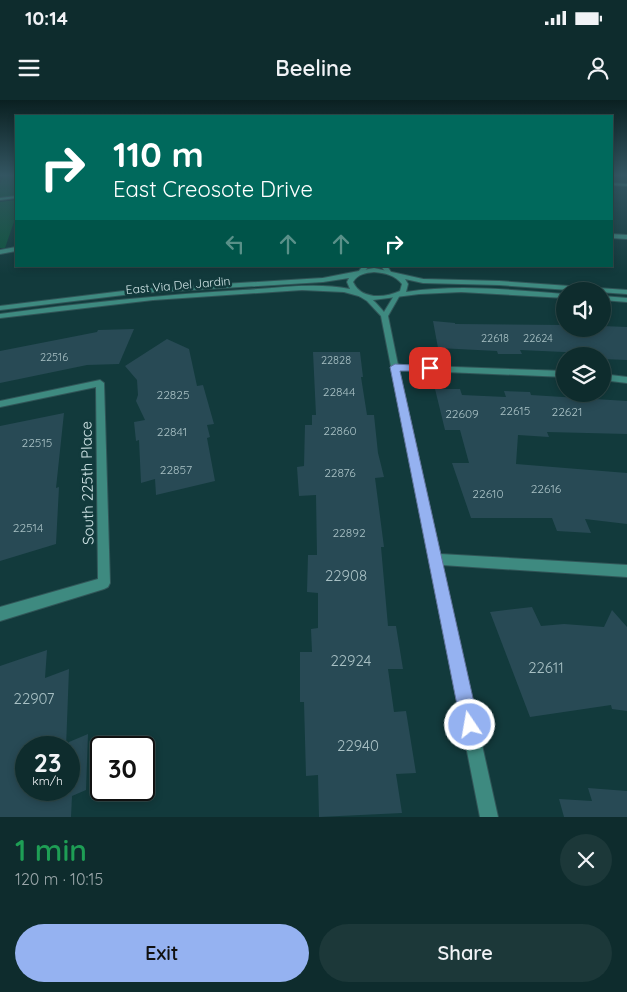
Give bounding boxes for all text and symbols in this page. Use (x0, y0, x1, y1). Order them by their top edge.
text: 10:14 (25, 6, 68, 30)
icon: menu (15, 54, 43, 82)
text: Beeline (275, 54, 352, 82)
icon: person (584, 54, 612, 82)
text: 110 m (113, 132, 204, 176)
icon: right (30, 135, 95, 200)
text: East Creosote Drive (113, 175, 313, 203)
icon: left (221, 230, 249, 258)
icon: ahead (274, 230, 302, 258)
icon: ahead (327, 230, 355, 258)
icon: right (380, 230, 408, 258)
street label: East Via Del Jardin (125, 273, 231, 297)
map controls (556, 282, 611, 402)
button: sound (556, 282, 611, 337)
house number: 22618 (481, 331, 509, 345)
house number: 22624 (523, 331, 553, 345)
pin (409, 347, 451, 389)
button: layers (556, 347, 611, 402)
house number: 22516 (40, 350, 68, 364)
house number: 22828 (321, 353, 351, 367)
icon: arrive (416, 354, 444, 382)
house number: 22844 (323, 384, 355, 399)
house number: 22825 (157, 387, 189, 402)
house number: 22615 (500, 403, 530, 418)
house number: 22621 (552, 404, 582, 419)
house number: 22609 (445, 406, 479, 421)
street label: South 225th Place (76, 421, 98, 545)
house number: 22860 (323, 423, 357, 438)
house number: 22841 (157, 424, 187, 439)
house number: 22515 (22, 435, 52, 450)
house number: 22857 (160, 462, 192, 477)
house number: 22876 (324, 465, 356, 480)
house number: 22616 (531, 481, 562, 496)
house number: 22610 (472, 486, 504, 501)
house number: 22514 (13, 520, 43, 535)
house number: 22892 (332, 525, 366, 540)
house number: 22908 (325, 566, 367, 585)
house number: 22924 (331, 651, 372, 670)
house number: 22611 (528, 658, 564, 677)
house number: 22907 (14, 689, 55, 708)
position arrow (443, 698, 495, 750)
speed limit sign: 30 (90, 736, 155, 801)
house number: 22940 (337, 736, 379, 755)
text: 23 (34, 747, 61, 778)
text: km/h (32, 773, 63, 788)
text: 1 min (15, 831, 87, 869)
button: close (560, 834, 612, 886)
text: 120 m · 10:15 (15, 869, 103, 889)
button: Exit (15, 924, 309, 982)
button: Share (319, 924, 612, 982)

